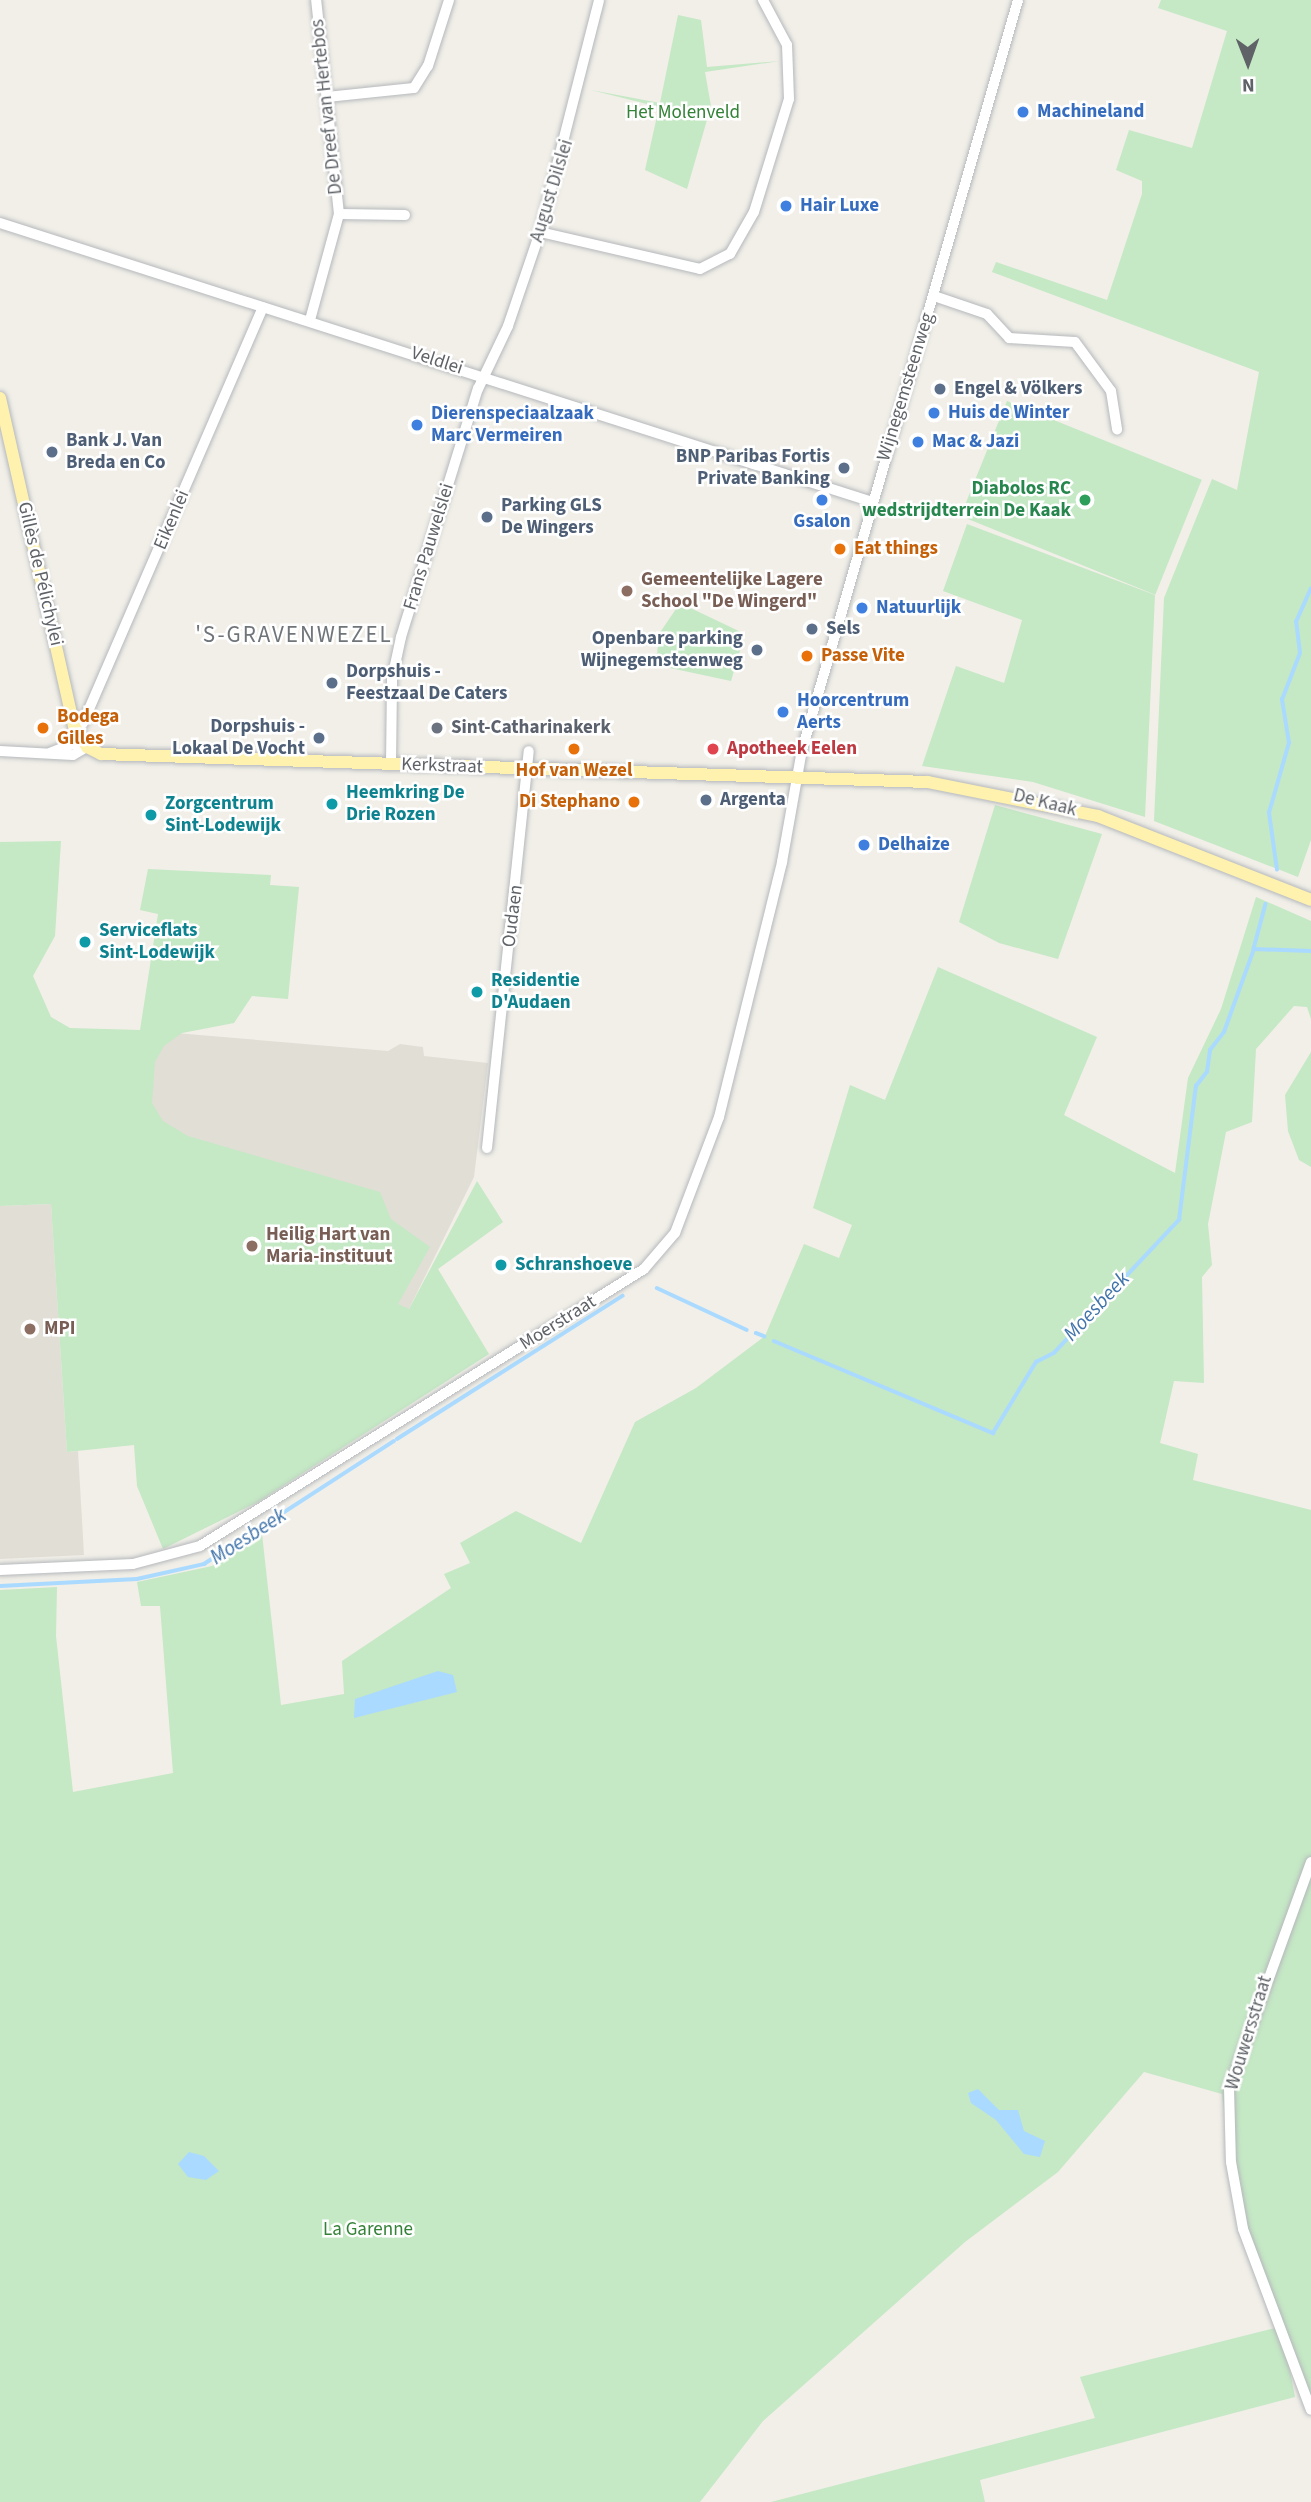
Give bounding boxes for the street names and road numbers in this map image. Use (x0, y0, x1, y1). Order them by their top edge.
street label: De Dreef van Hertebos (306, 18, 348, 196)
street label: August Dilslei (526, 137, 578, 245)
street label: Wijnegemsteenweg (873, 310, 939, 464)
street label: Veldlei (408, 342, 466, 380)
street label: Frans Pauwelslei (399, 481, 459, 613)
street label: Eikenlei (149, 487, 195, 553)
street label: Gillès de Pélichylei (12, 500, 68, 648)
street label: Kerkstraat (401, 753, 483, 779)
street label: De Kaak (1011, 784, 1079, 822)
street label: Oudaen (498, 883, 528, 949)
street label: Moerstraat (516, 1291, 600, 1355)
street label: Wouwersstraat (1221, 1973, 1277, 2093)

